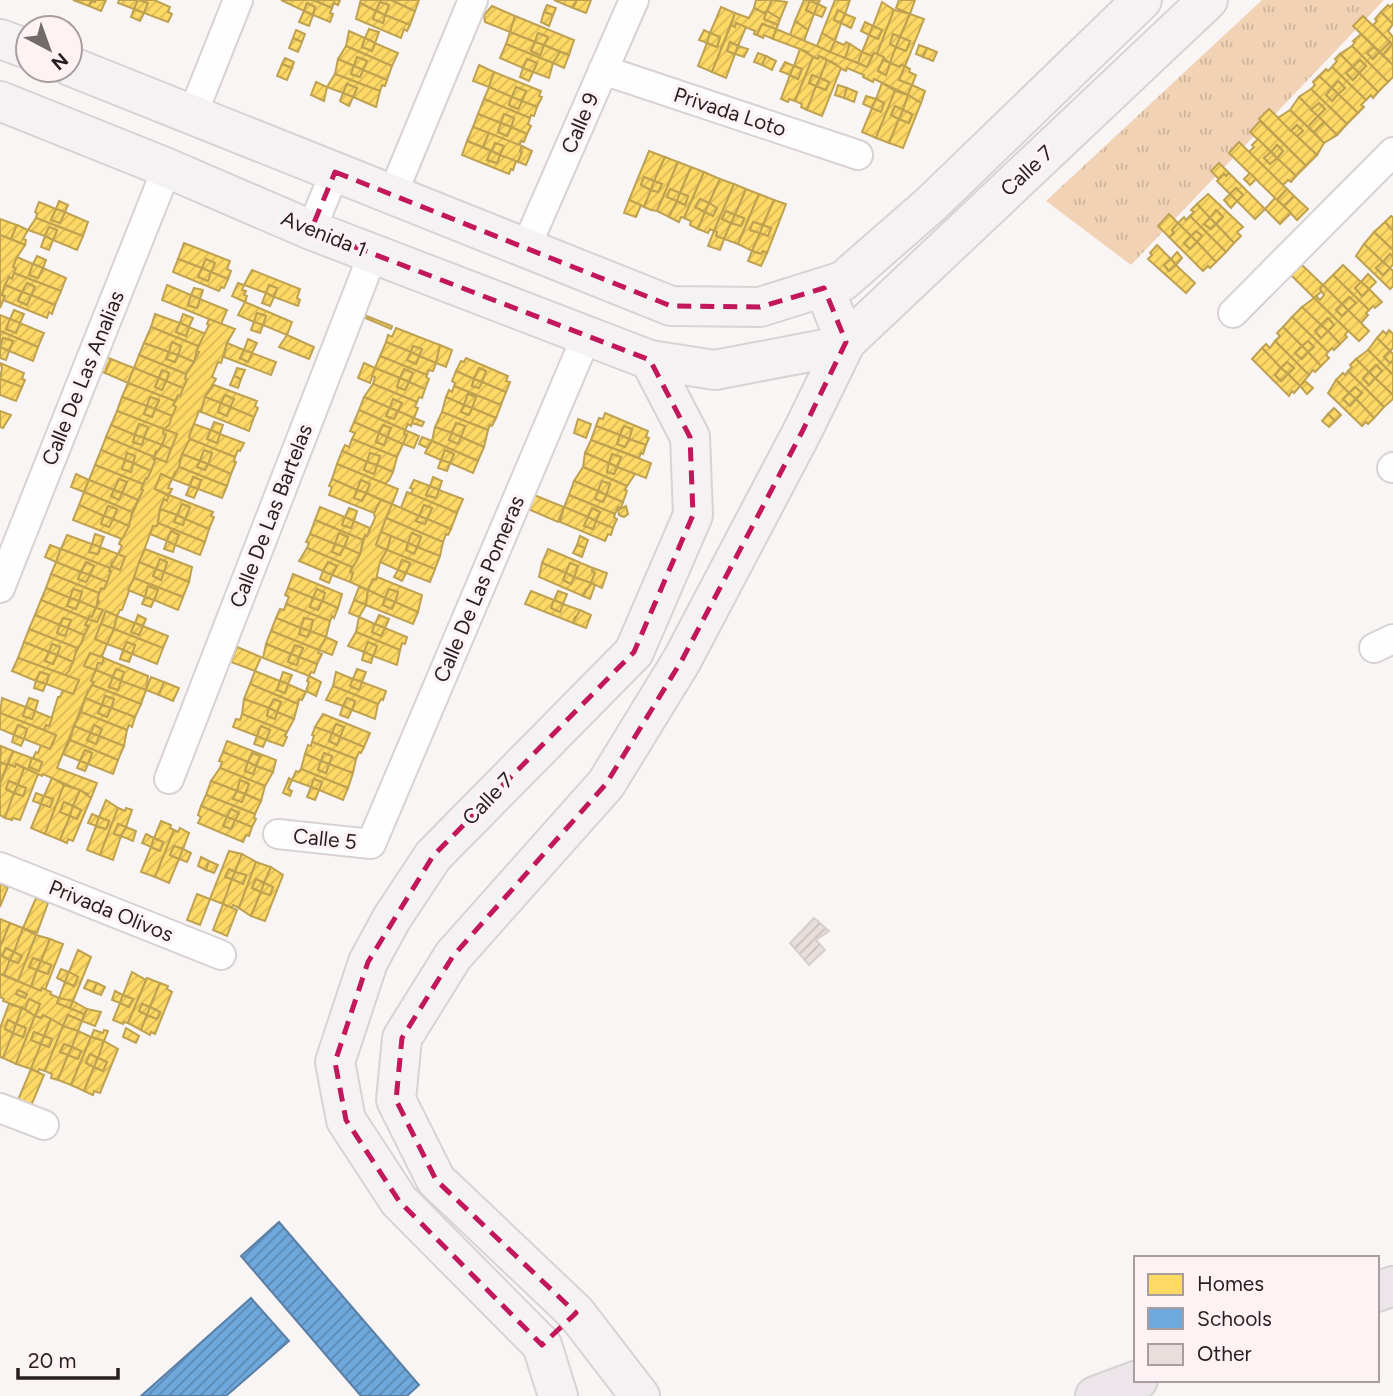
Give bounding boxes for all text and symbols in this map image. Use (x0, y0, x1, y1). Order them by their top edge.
north arrow (14, 14, 84, 84)
text: N (47, 48, 73, 75)
street label: Privada Loto (671, 82, 790, 141)
street label: Calle 9 (556, 89, 603, 157)
street label: Calle 7 (995, 140, 1058, 201)
street label: Avenida 1 (278, 205, 370, 262)
street label: Calle De Las Analias (36, 287, 129, 469)
street label: Calle De Las Bartelas (224, 421, 317, 611)
street label: Calle De Las Pomeras (428, 492, 529, 686)
street label: Calle 7 (457, 767, 519, 830)
street label: Calle 5 (292, 823, 358, 854)
street label: Privada Olivos (45, 874, 177, 947)
legend (1134, 1256, 1379, 1382)
text: Homes (1197, 1271, 1264, 1296)
text: Schools (1197, 1306, 1272, 1331)
scale bar (18, 1336, 117, 1380)
text: Other (1197, 1341, 1252, 1366)
text: 20 m (28, 1348, 76, 1373)

